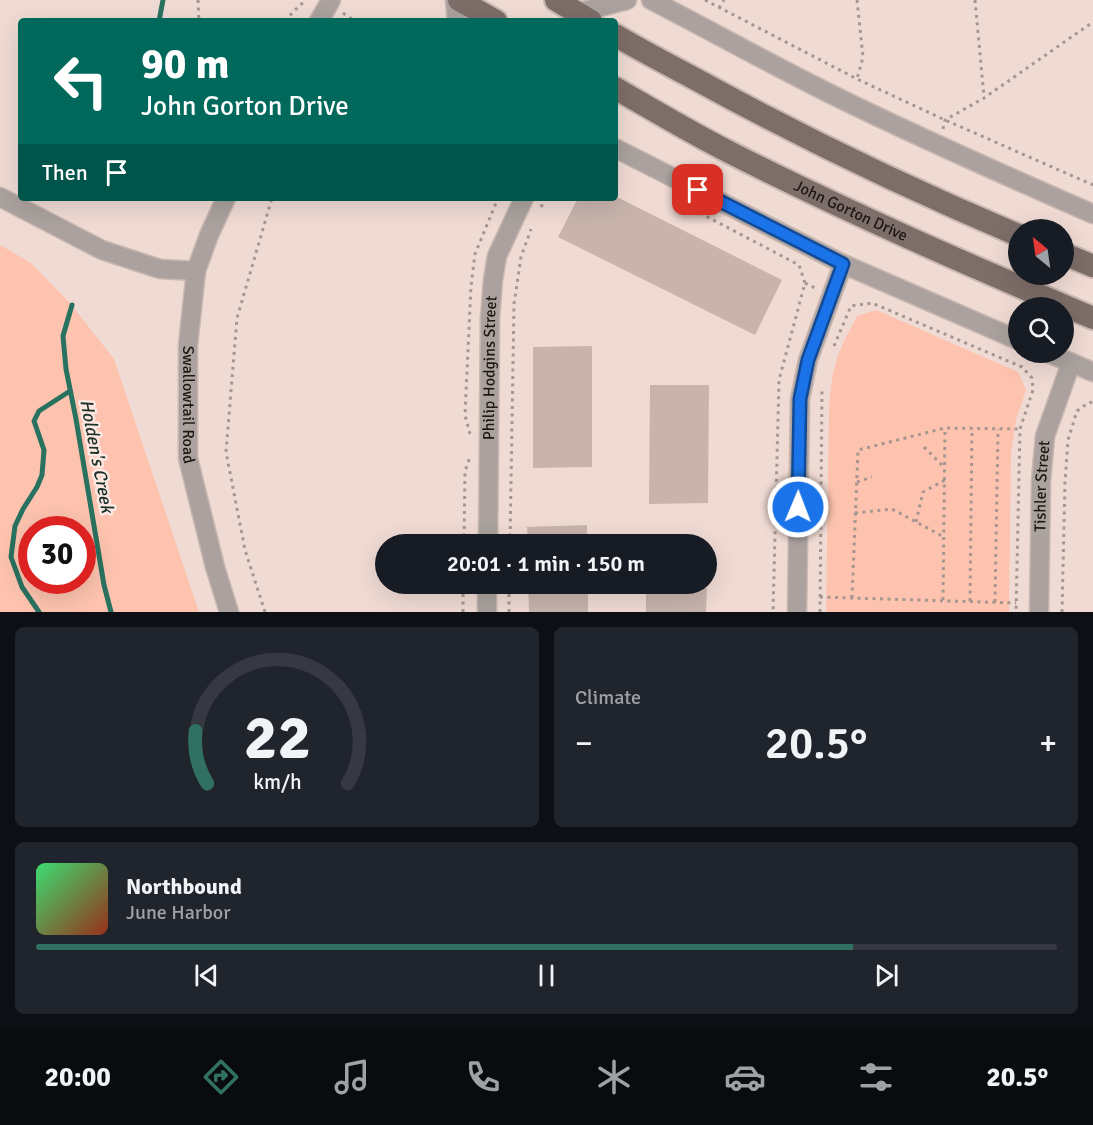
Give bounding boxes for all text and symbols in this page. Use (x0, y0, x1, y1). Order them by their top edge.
text: 90 m (141, 39, 230, 90)
icon: left (42, 42, 120, 120)
text: John Gorton Drive (141, 90, 349, 123)
icon: arrive (100, 156, 133, 189)
text: Then (42, 159, 88, 186)
pin (672, 164, 723, 215)
icon: arrive (681, 173, 714, 206)
street label: John Gorton Drive (791, 176, 911, 246)
north arrow (1008, 219, 1074, 285)
map controls (1008, 219, 1074, 363)
street label: Philip Hodgins Street (479, 295, 502, 440)
button: search (1008, 297, 1074, 363)
street label: Swallowtail Road (178, 346, 199, 466)
water label: Holden's Creek (75, 398, 119, 516)
street label: Tishler Street (1030, 439, 1055, 532)
position arrow (766, 475, 830, 539)
speed limit sign: 30 (18, 516, 96, 594)
text: 20:01 · 1 min · 150 m (447, 550, 645, 577)
text: Climate (575, 685, 641, 710)
text: 22 (243, 699, 311, 776)
text: 20.5° (765, 716, 867, 771)
text: − (575, 723, 593, 764)
text: + (1039, 723, 1057, 764)
text: km/h (253, 769, 301, 795)
text: Northbound (126, 873, 242, 900)
text: June Harbor (126, 900, 231, 925)
icon: previous (190, 959, 223, 992)
icon: pause (530, 959, 563, 992)
icon: next (870, 959, 903, 992)
icon: directions (200, 1056, 242, 1098)
icon: music (331, 1056, 373, 1098)
icon: phone (462, 1056, 504, 1098)
icon: climate (593, 1056, 635, 1098)
icon: car (724, 1056, 766, 1098)
icon: filters (855, 1056, 897, 1098)
text: 20:00 (45, 1061, 111, 1094)
text: 20.5° (986, 1061, 1048, 1094)

